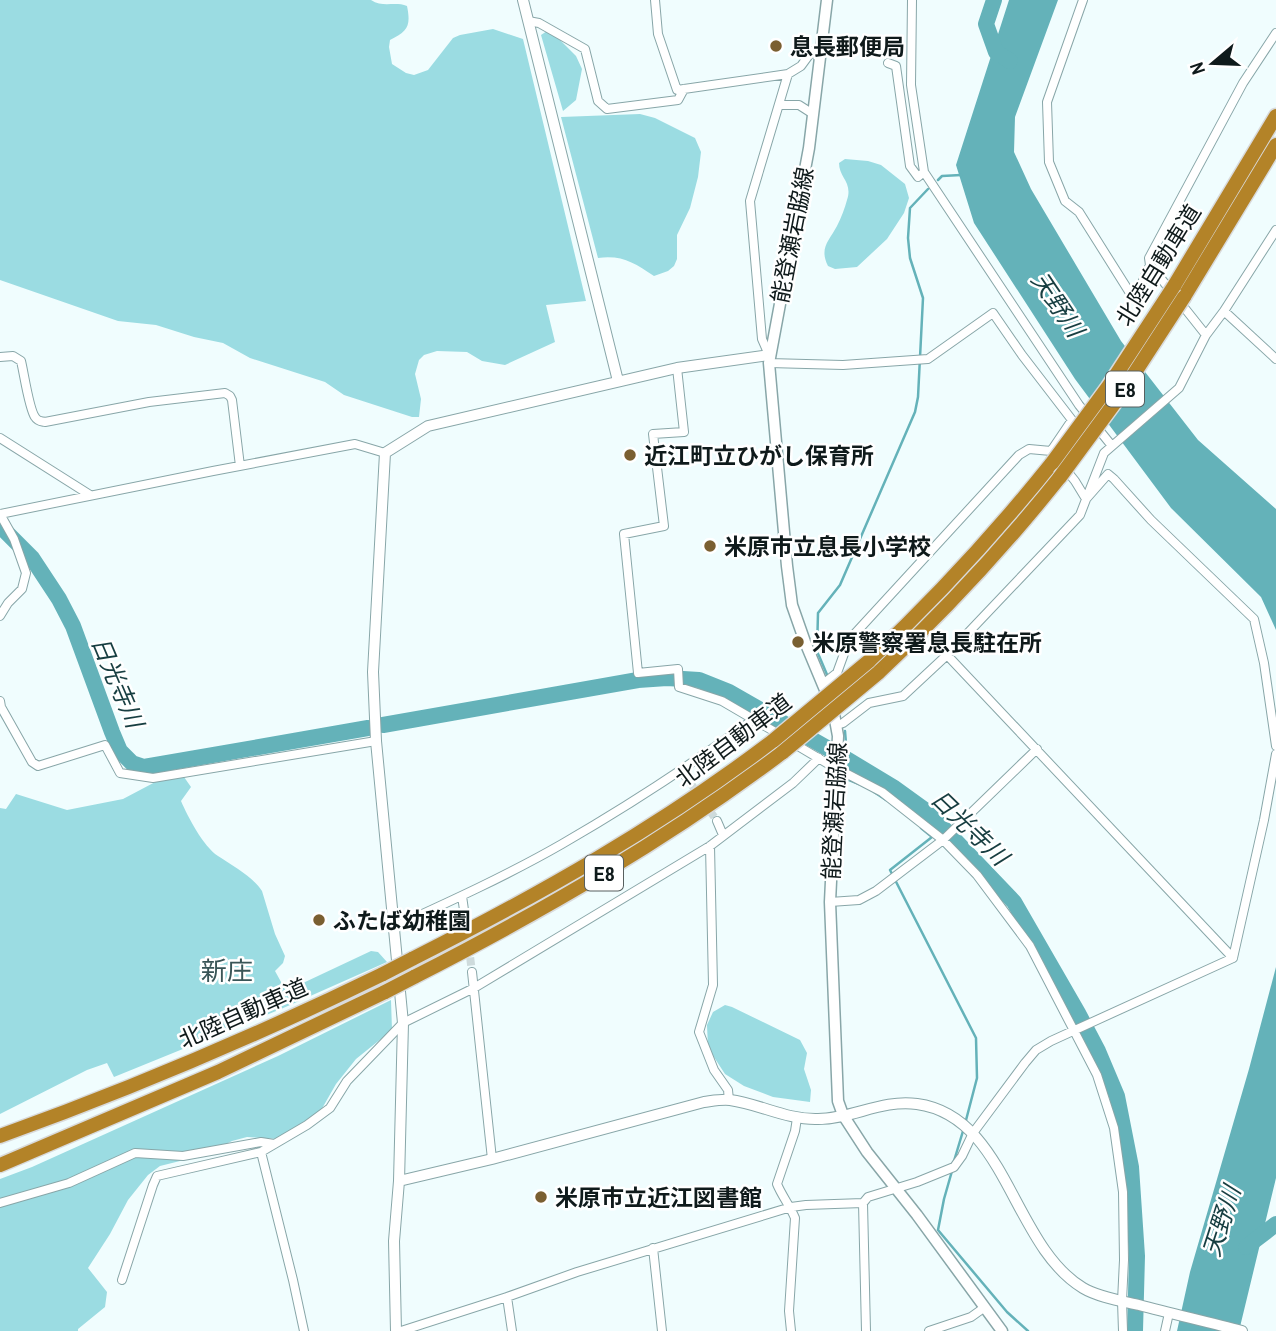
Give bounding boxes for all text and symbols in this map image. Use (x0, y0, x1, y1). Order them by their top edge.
north arrow (1178, 28, 1248, 98)
place label: 息長郵便局 (790, 31, 905, 62)
marker: 息長郵便局 (768, 38, 784, 54)
text: N (1183, 59, 1211, 78)
street label: 能登瀬岩脇線 (764, 164, 820, 306)
street label: 北陸自動車道 (1108, 198, 1208, 332)
water label: 天野川 (1025, 265, 1093, 345)
road number: E8 (1106, 372, 1144, 406)
place label: 近江町立ひがし保育所 (644, 440, 874, 471)
marker: 近江町立ひがし保育所 (622, 447, 638, 463)
place label: 米原市立息長小学校 (724, 531, 931, 562)
marker: 米原市立息長小学校 (702, 538, 718, 554)
place label: 米原警察署息長駐在所 (812, 627, 1042, 658)
water label: 日光寺川 (85, 632, 153, 735)
marker: 米原警察署息長駐在所 (790, 634, 806, 650)
street label: 北陸自動車道 (669, 686, 797, 794)
street label: 能登瀬岩脇線 (815, 741, 853, 881)
water label: 日光寺川 (924, 782, 1018, 874)
road number: E8 (585, 856, 623, 890)
place label: ふたば幼稚園 (333, 905, 471, 936)
marker: ふたば幼稚園 (311, 912, 327, 928)
district label: 新庄 (201, 953, 253, 988)
street label: 北陸自動車道 (174, 971, 312, 1055)
water label: 天野川 (1195, 1179, 1248, 1260)
place label: 米原市立近江図書館 (555, 1182, 762, 1213)
marker: 米原市立近江図書館 (533, 1189, 549, 1205)

